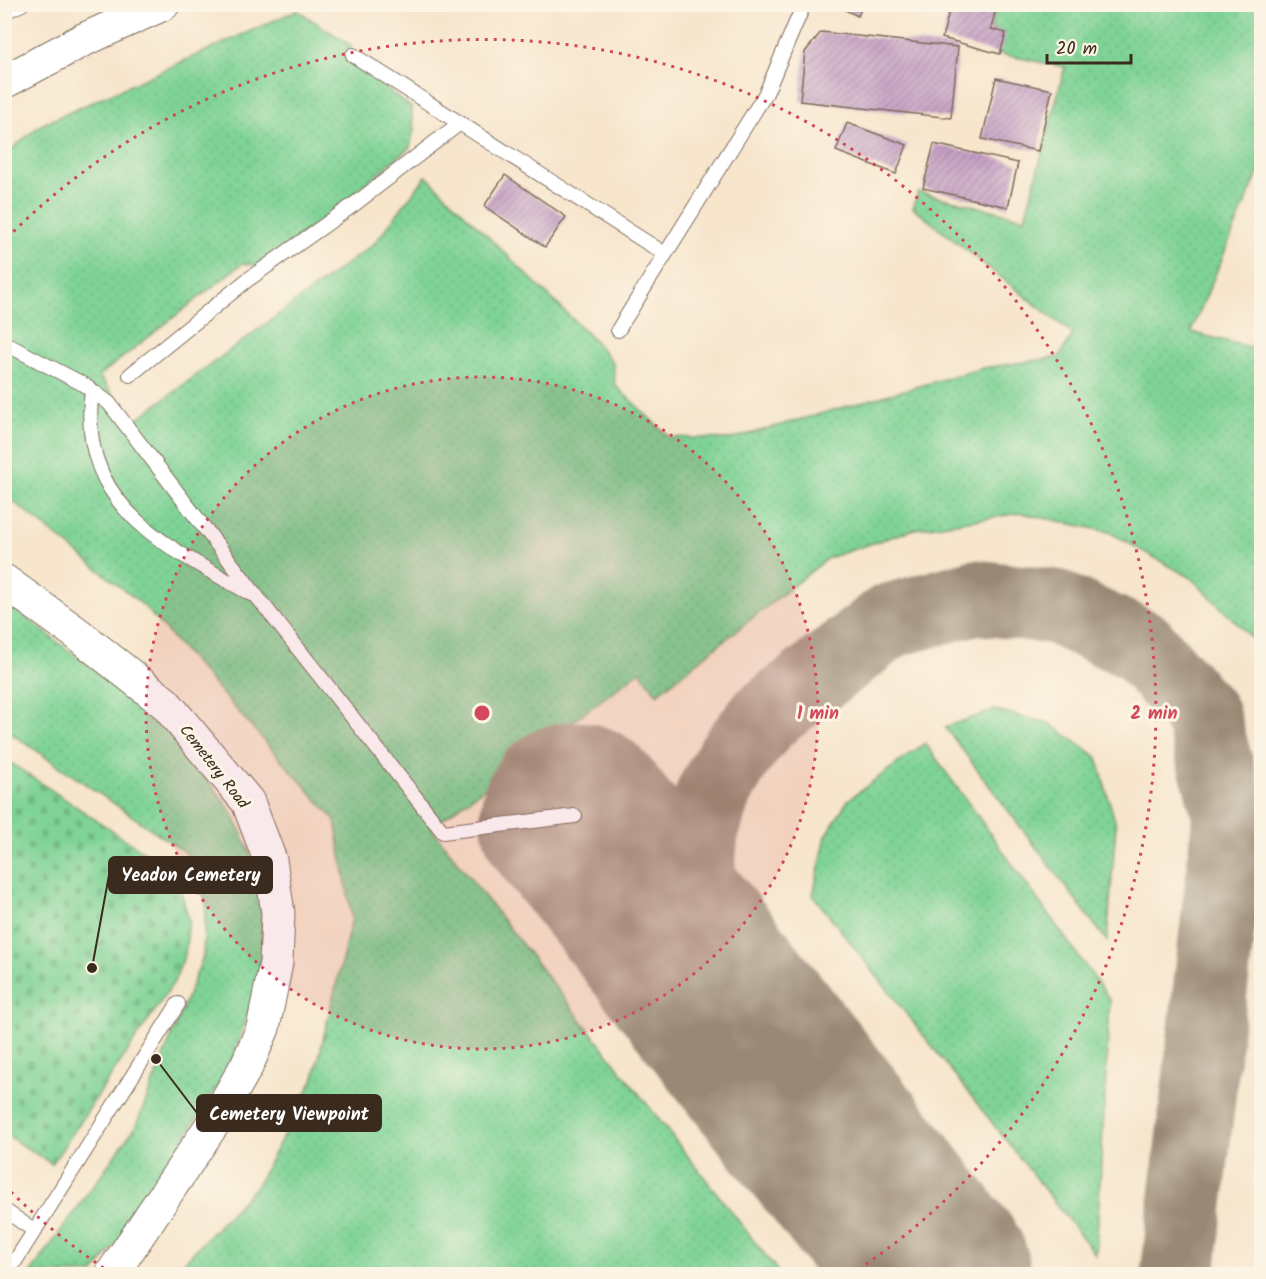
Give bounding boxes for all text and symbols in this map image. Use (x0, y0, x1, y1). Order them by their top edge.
scale bar (1047, 27, 1131, 65)
text: 20 m (1056, 35, 1097, 64)
text: 1 min (797, 700, 839, 729)
text: 2 min (1131, 700, 1177, 729)
centre of rings (472, 703, 492, 723)
street label: Cemetery Road (173, 719, 256, 815)
callout: Yeadon Cemetery (109, 857, 272, 893)
text: Yeadon Cemetery (121, 862, 261, 891)
callout: Cemetery Viewpoint (197, 1095, 381, 1131)
text: Cemetery Viewpoint (209, 1101, 370, 1130)

